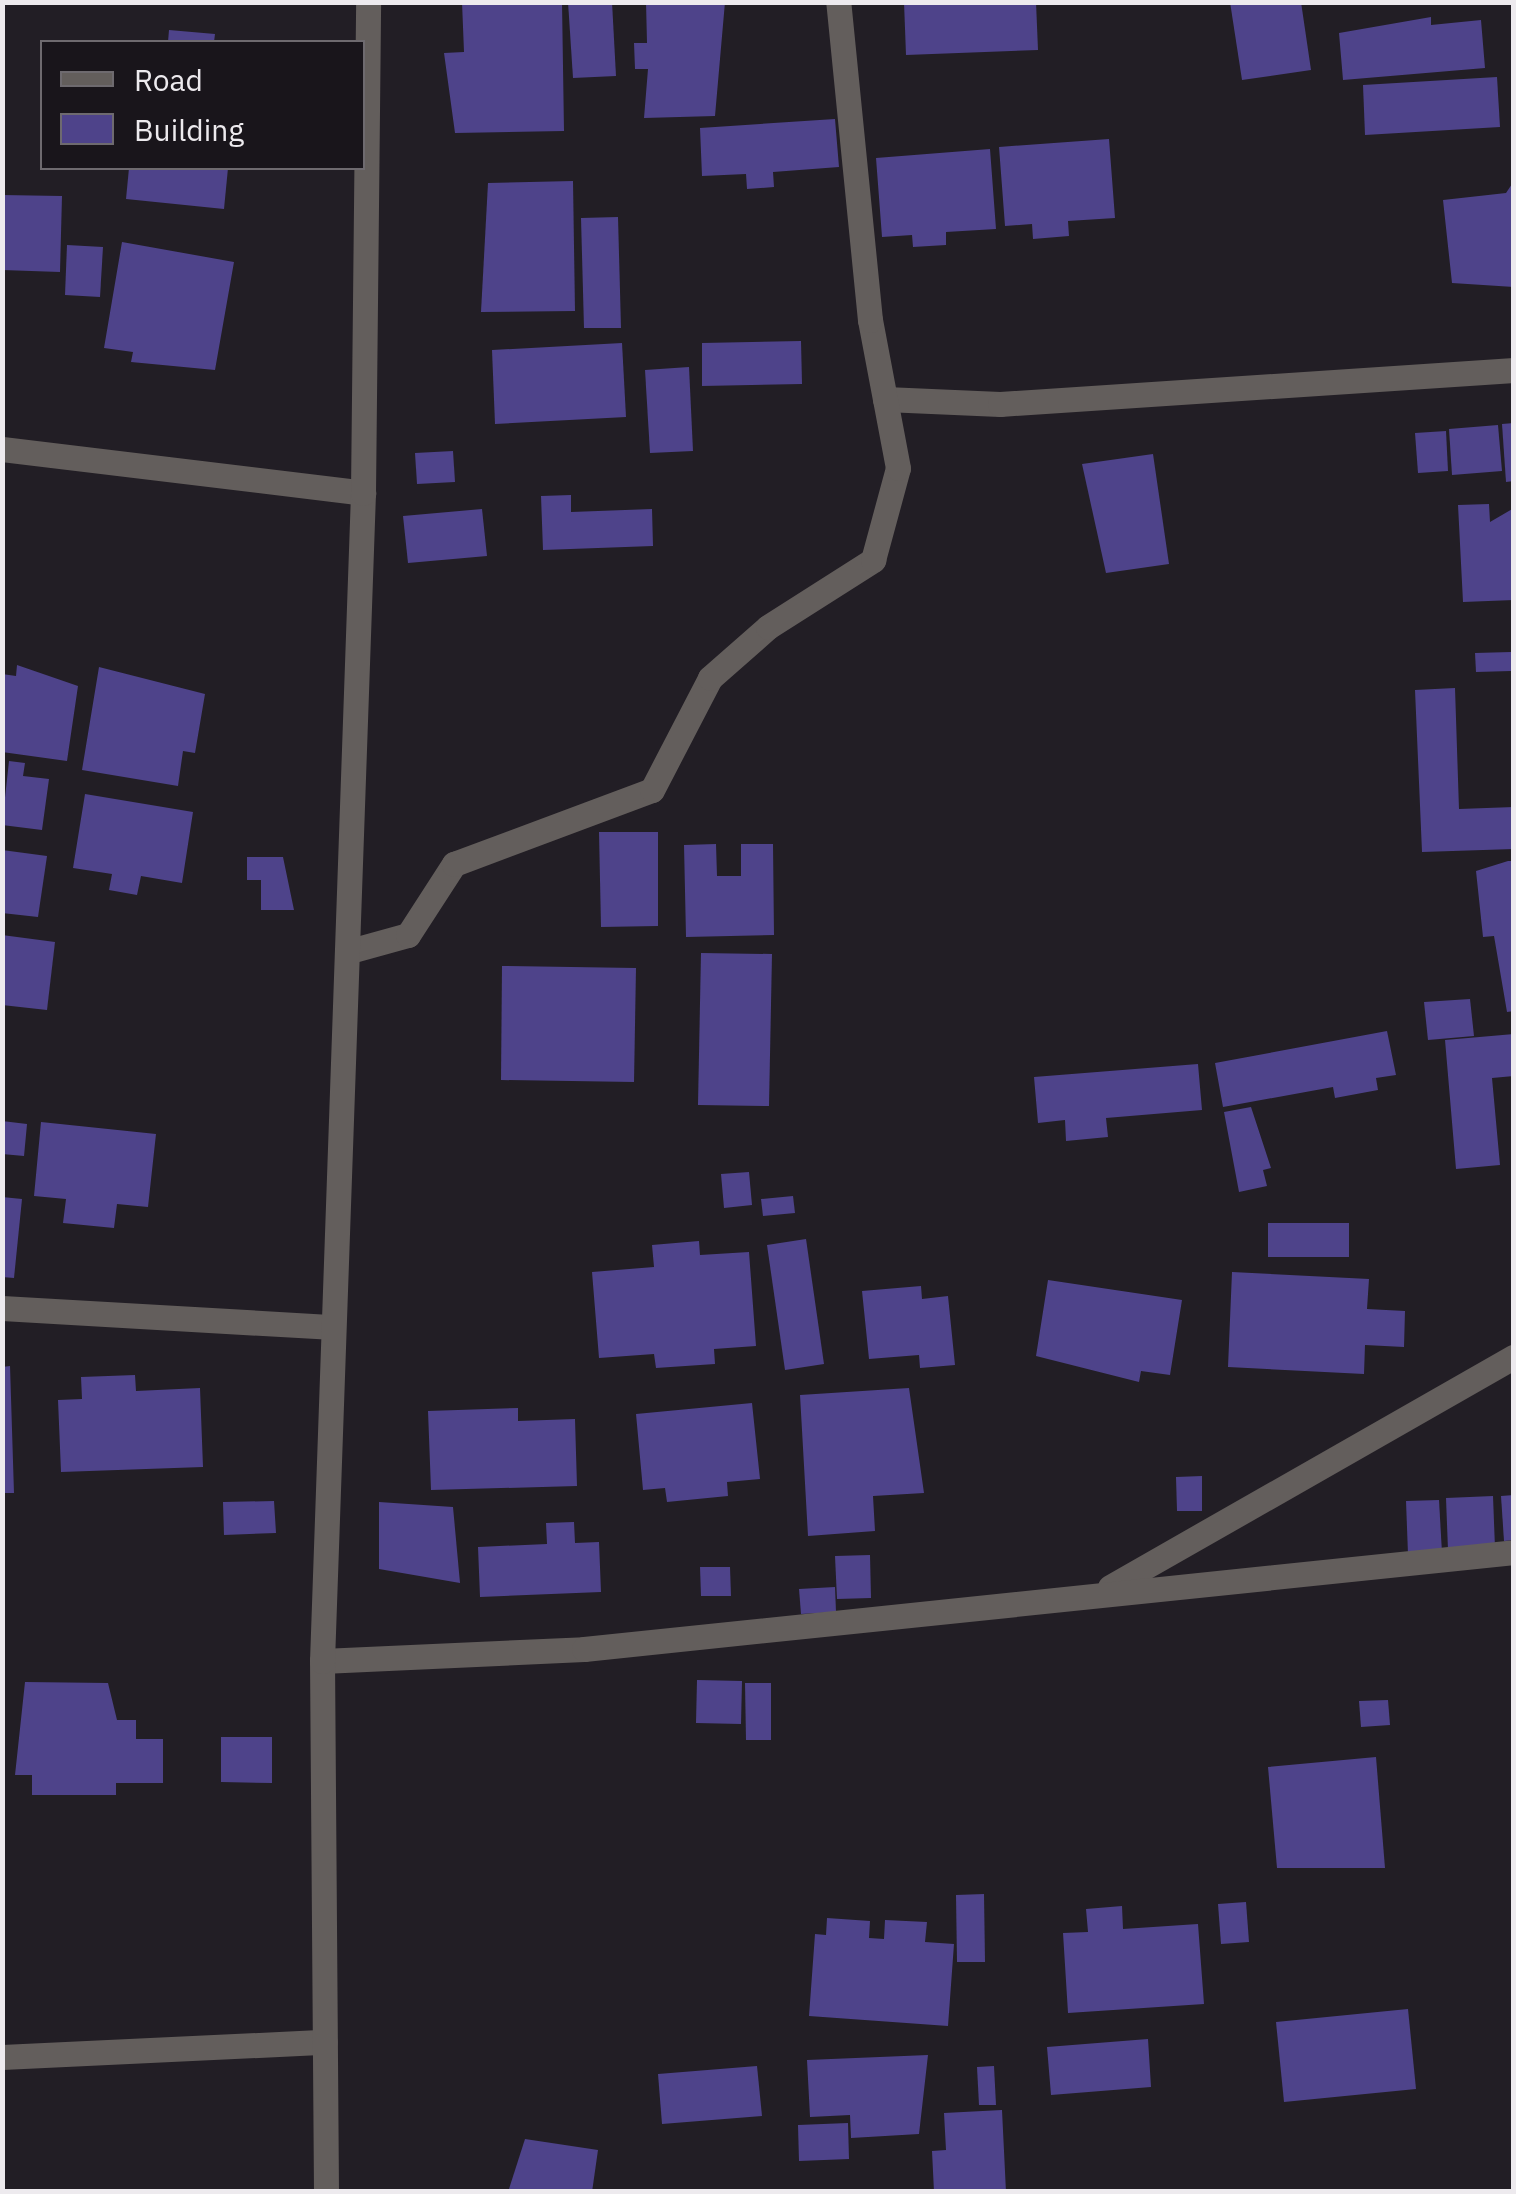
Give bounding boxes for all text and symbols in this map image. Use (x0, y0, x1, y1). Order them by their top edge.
legend (40, 40, 365, 170)
text: Road (134, 60, 203, 99)
text: Building (134, 110, 244, 149)

